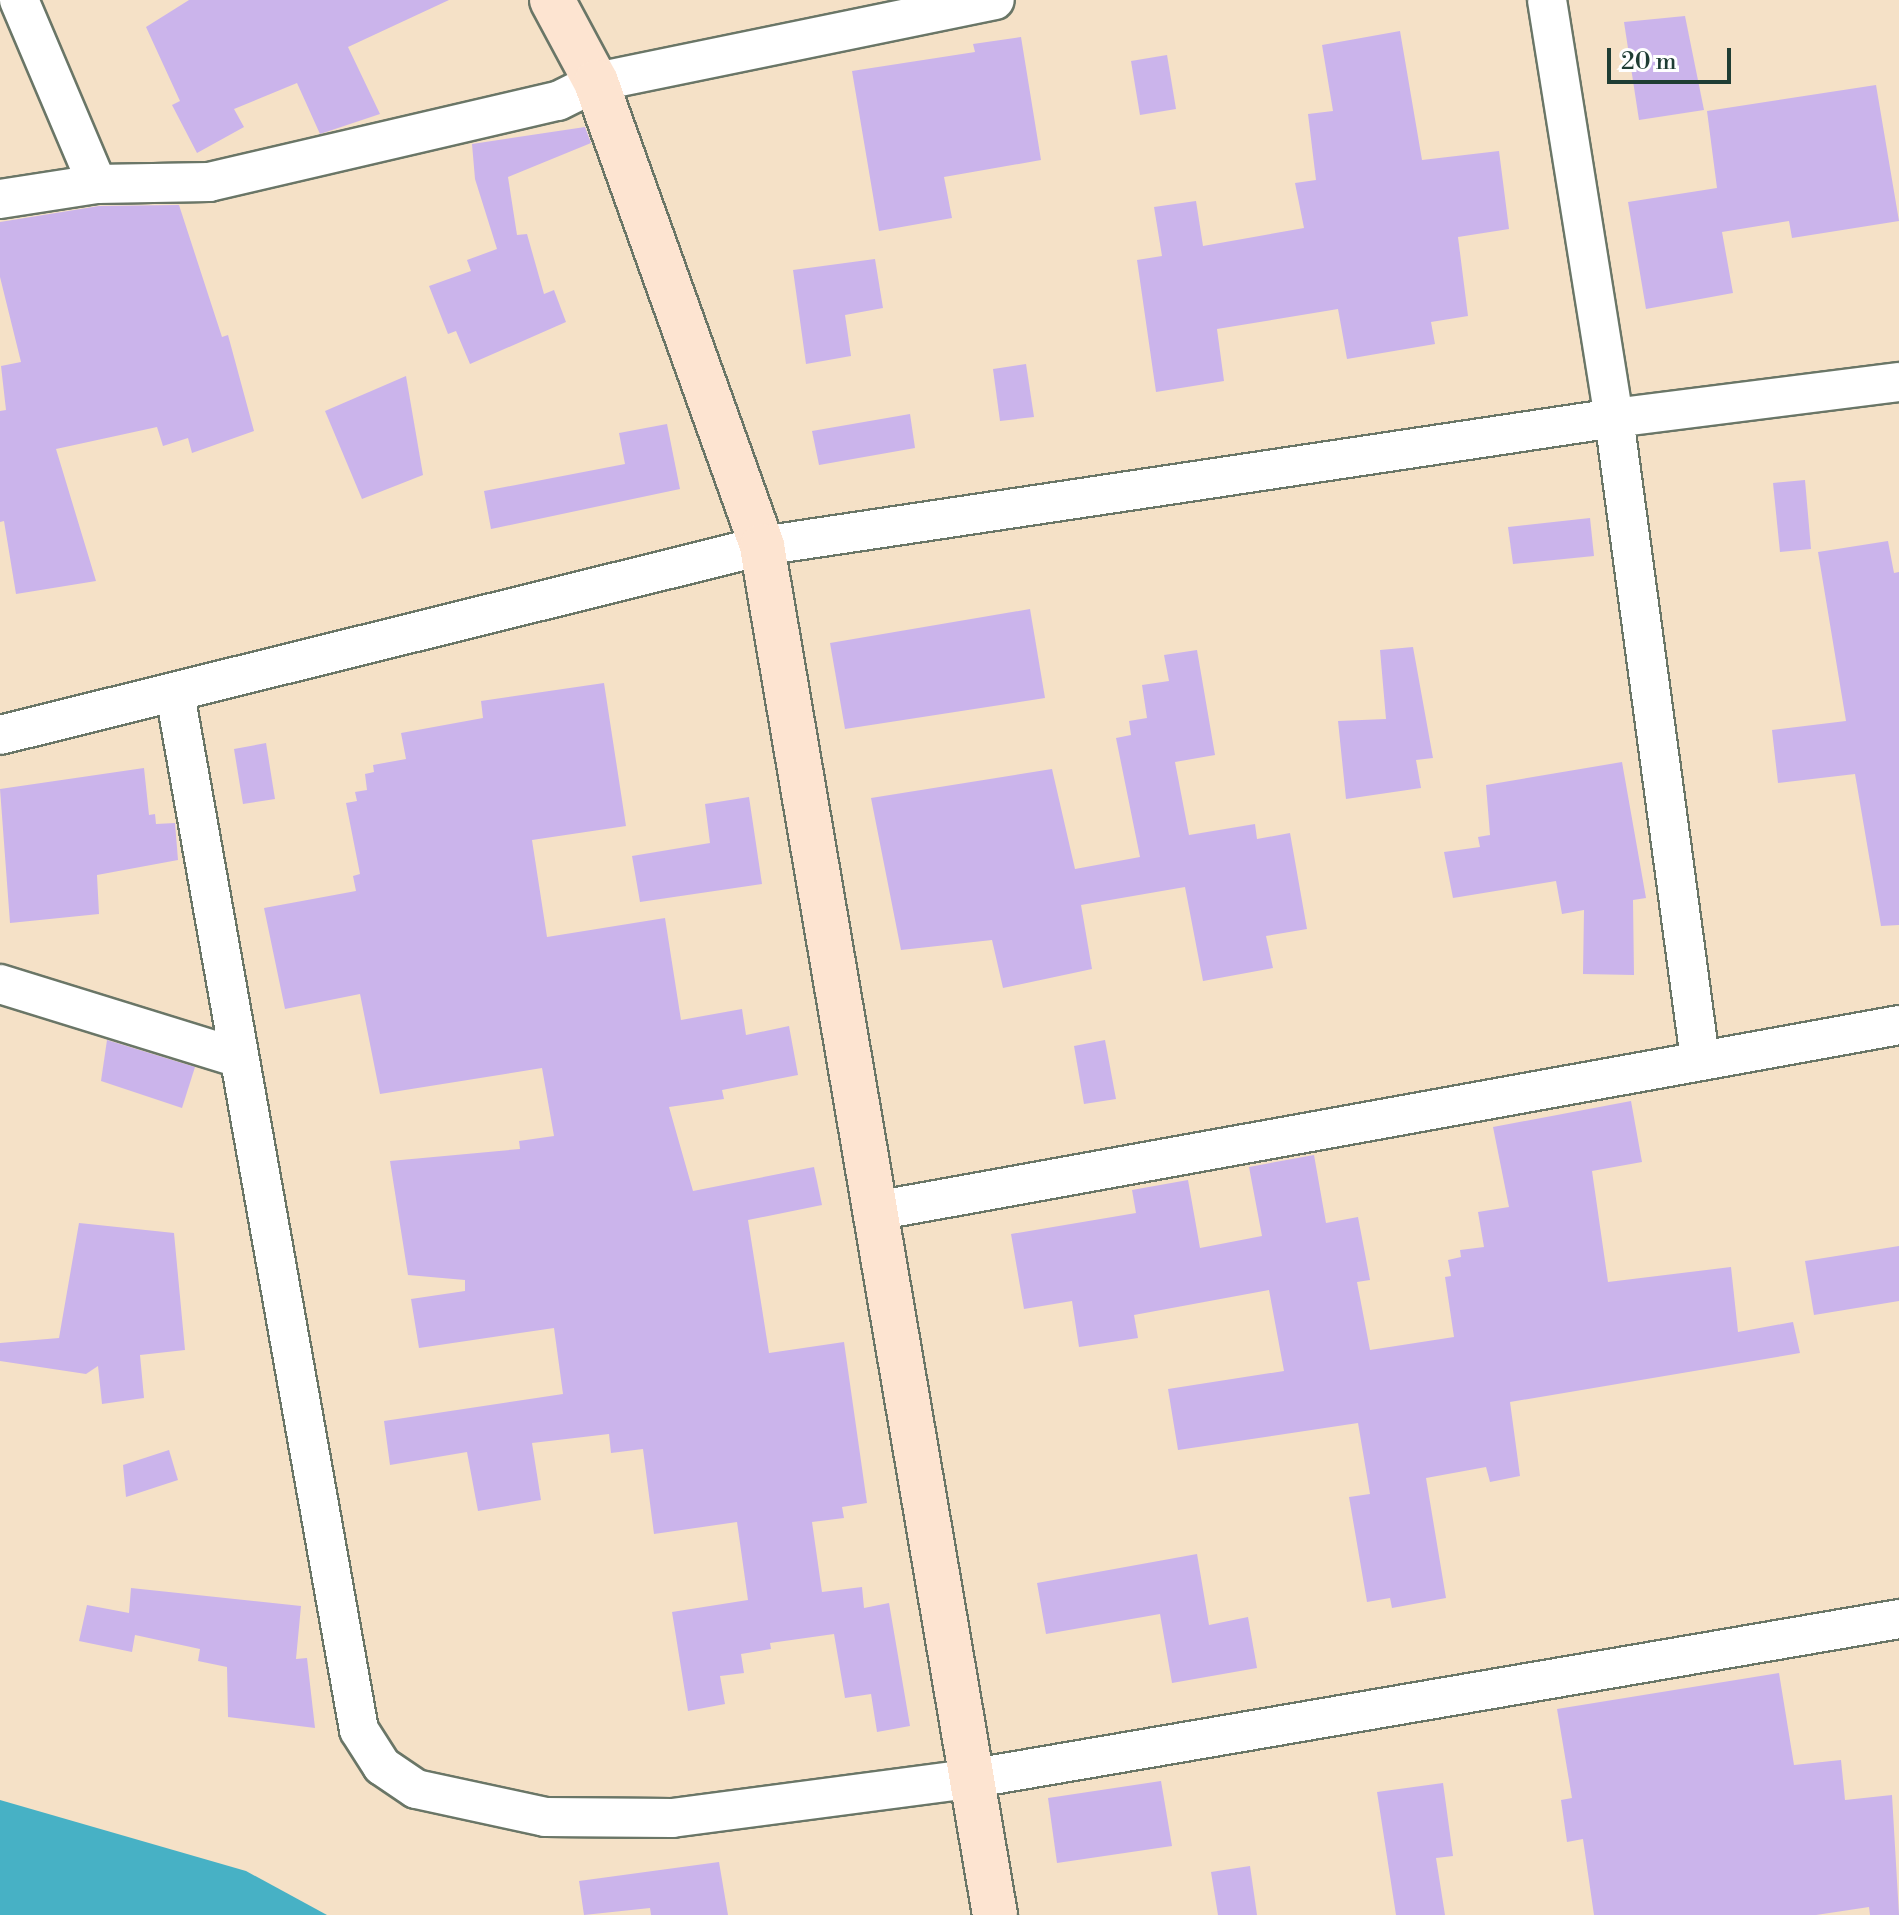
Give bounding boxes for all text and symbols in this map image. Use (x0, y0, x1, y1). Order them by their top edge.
scale bar (1611, 32, 1735, 82)
text: 20 m (1621, 47, 1677, 77)

